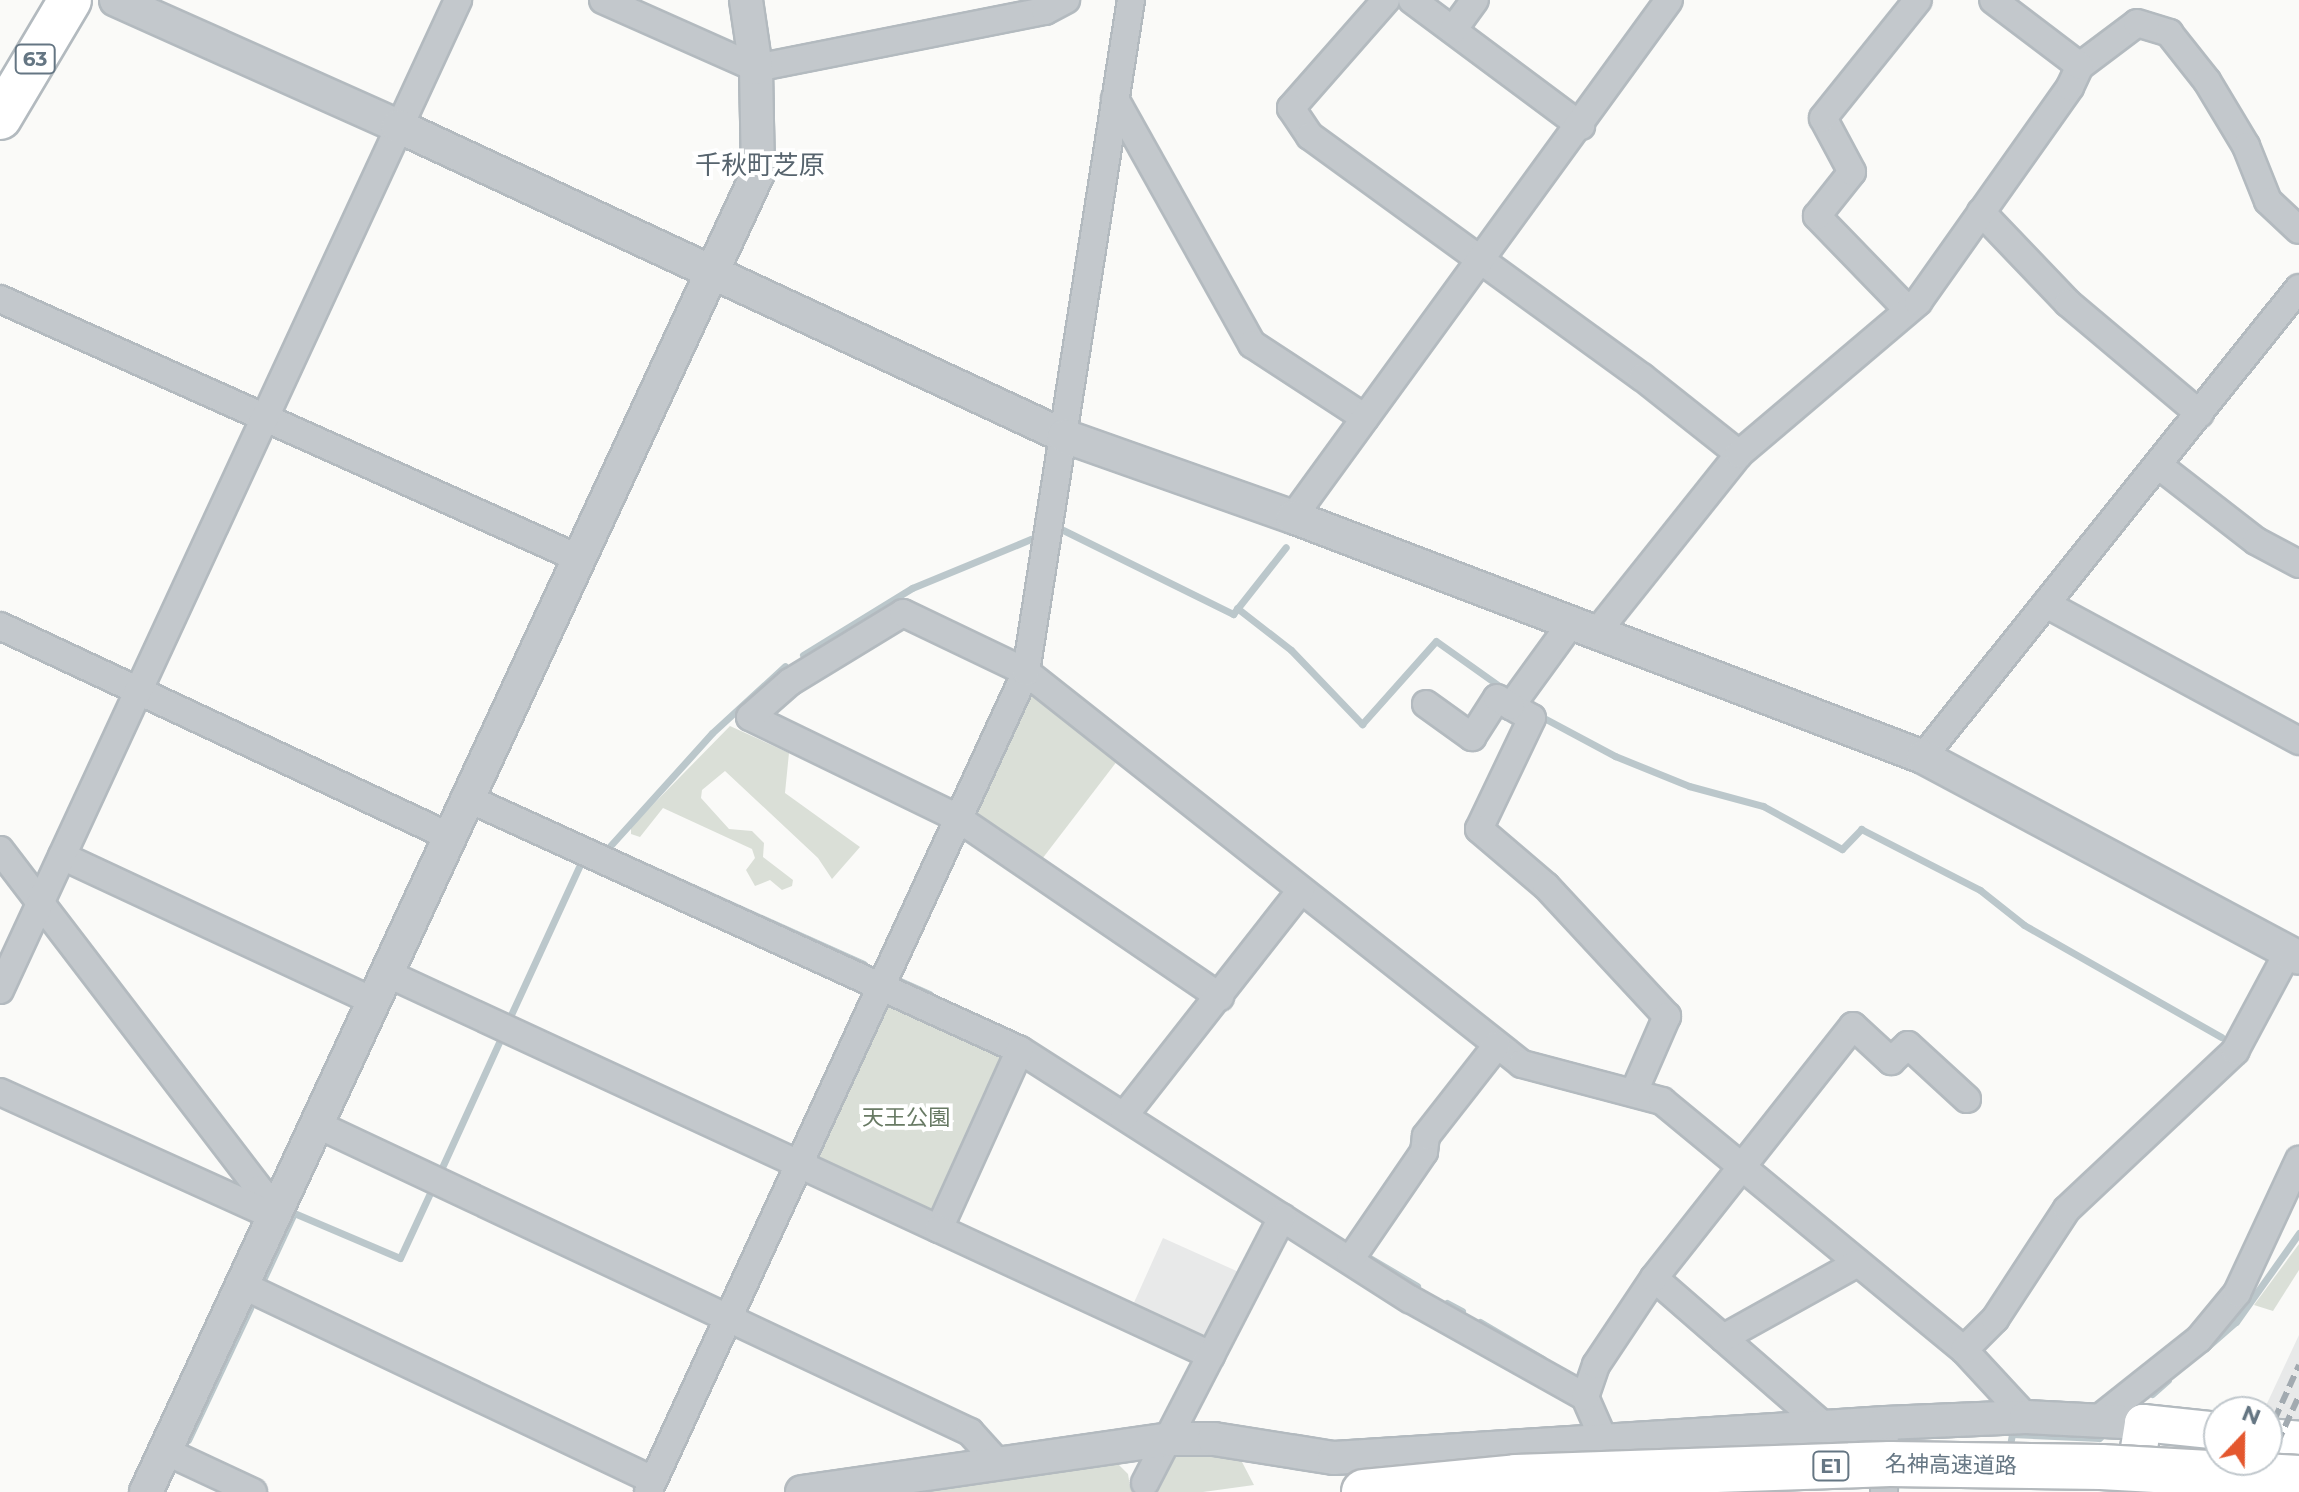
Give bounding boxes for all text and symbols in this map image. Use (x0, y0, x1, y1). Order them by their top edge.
road number: 63 (13, 43, 57, 75)
district label: 千秋町芝原 (695, 150, 825, 182)
park label: 天王公園 (862, 1105, 950, 1131)
north arrow (2203, 1396, 2283, 1476)
text: N (2238, 1399, 2265, 1431)
road number: E1 (1811, 1450, 1851, 1482)
street label: 名神高速道路 (1885, 1451, 2017, 1479)

